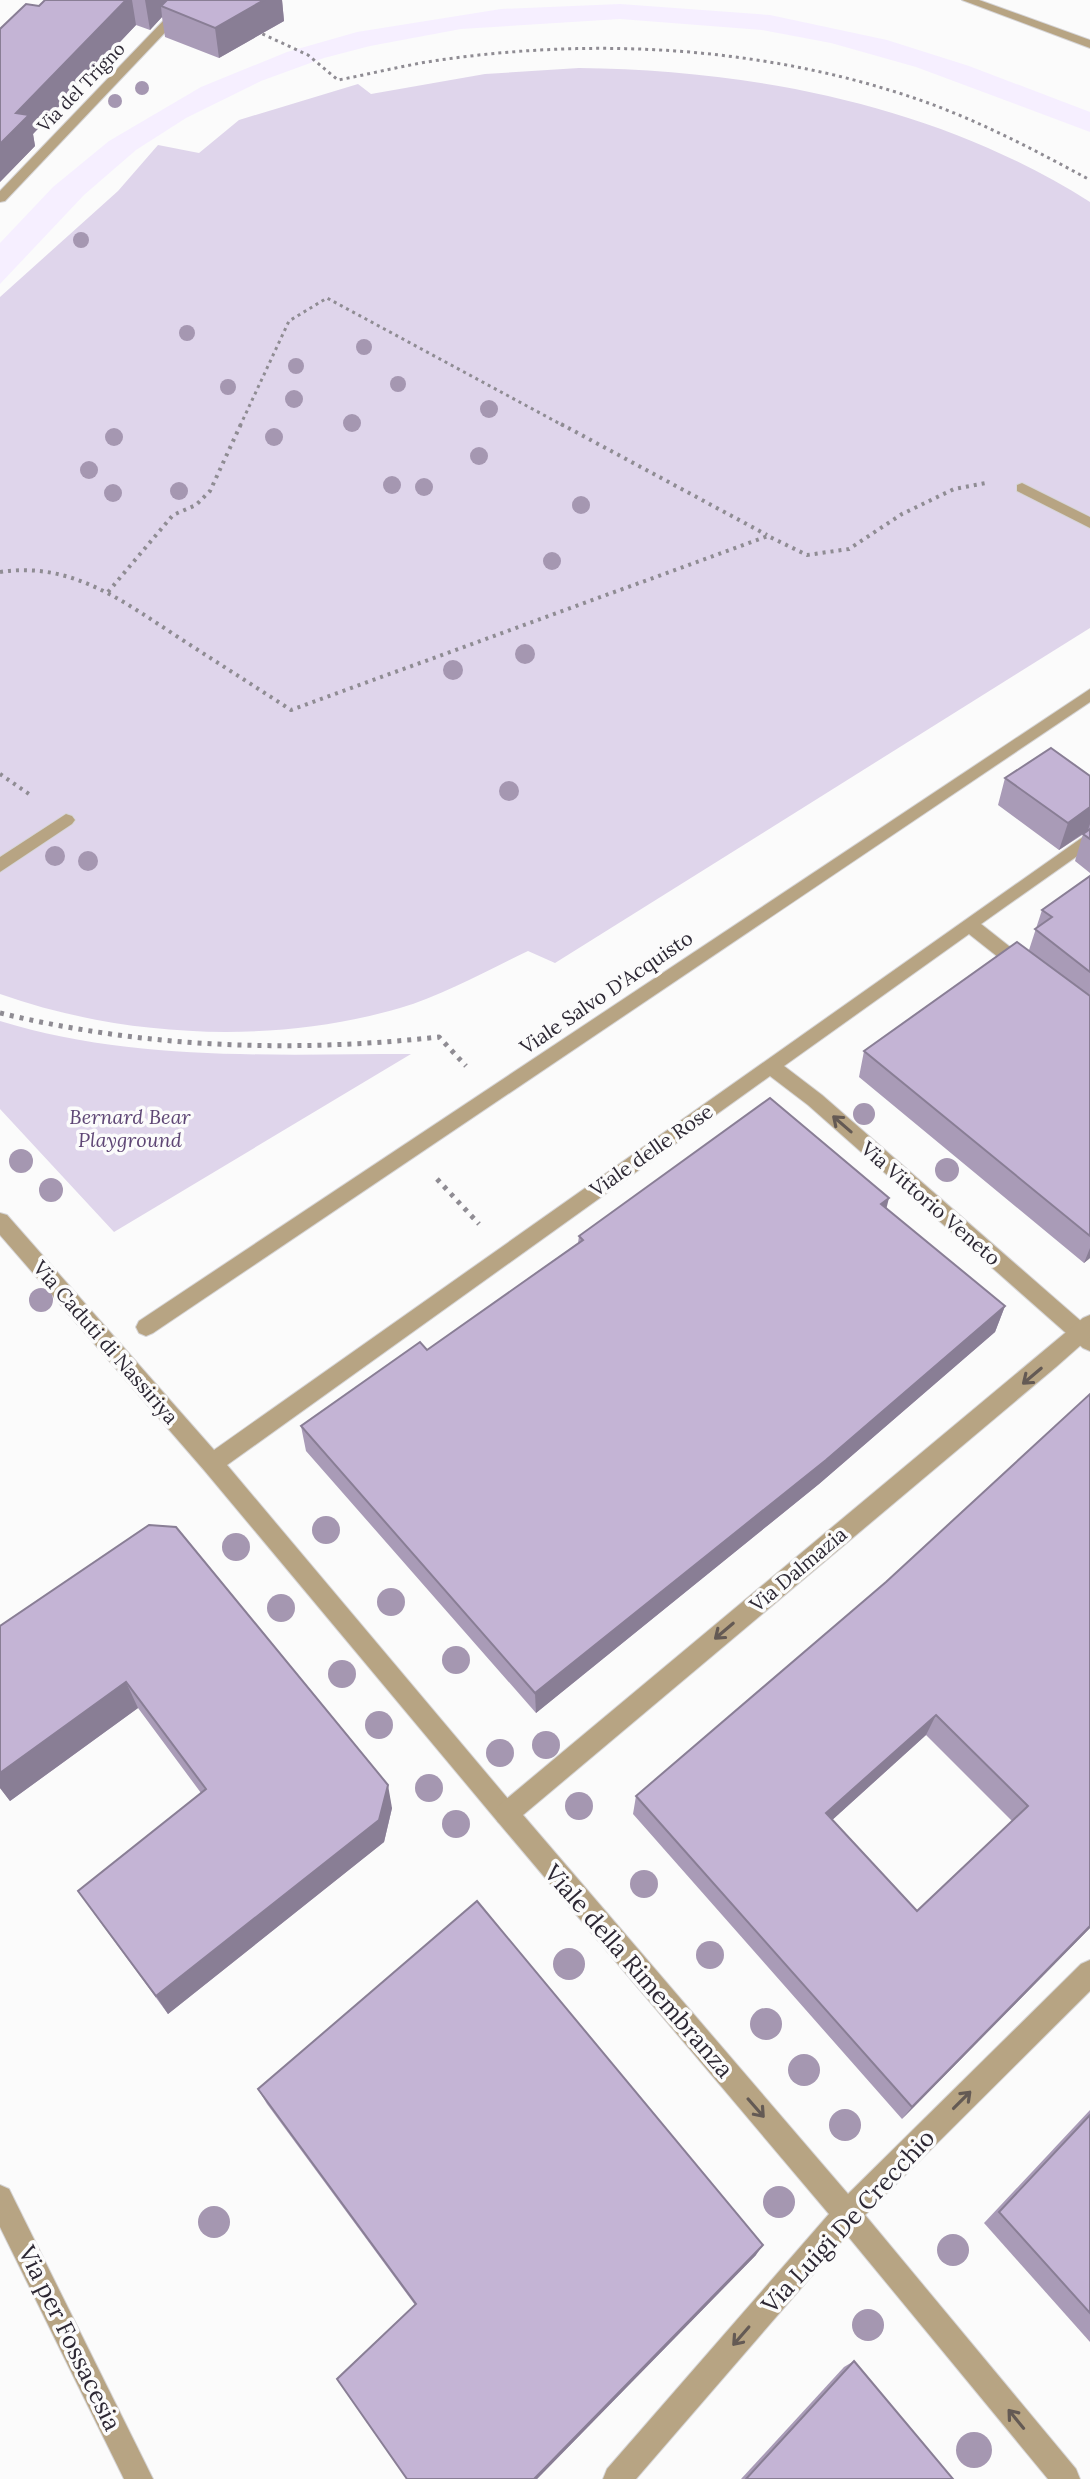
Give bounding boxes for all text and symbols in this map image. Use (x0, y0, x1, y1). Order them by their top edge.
street label: Via del Trigno (32, 37, 130, 138)
street label: Viale Salvo D'Acquisto (514, 925, 697, 1060)
street label: Viale delle Rose (584, 1098, 717, 1202)
park label: Bernard Bear Playground (69, 1104, 192, 1152)
one-way arrow (833, 1116, 853, 1134)
street label: Via Vittorio Veneto (855, 1135, 1006, 1270)
street label: Via Caduti di Nassiriya (28, 1254, 184, 1429)
one-way arrow (1022, 1367, 1043, 1385)
street label: Via Dalmazia (744, 1521, 852, 1617)
one-way arrow (714, 1622, 735, 1640)
street label: Viale della Rimembranza (537, 1857, 740, 2084)
one-way arrow (952, 2091, 971, 2110)
one-way arrow (747, 2097, 765, 2117)
street label: Via Luigi De Crecchio (754, 2123, 941, 2320)
street label: Via per Fossacesia (11, 2239, 128, 2436)
one-way arrow (732, 2326, 750, 2346)
one-way arrow (1007, 2409, 1025, 2430)

